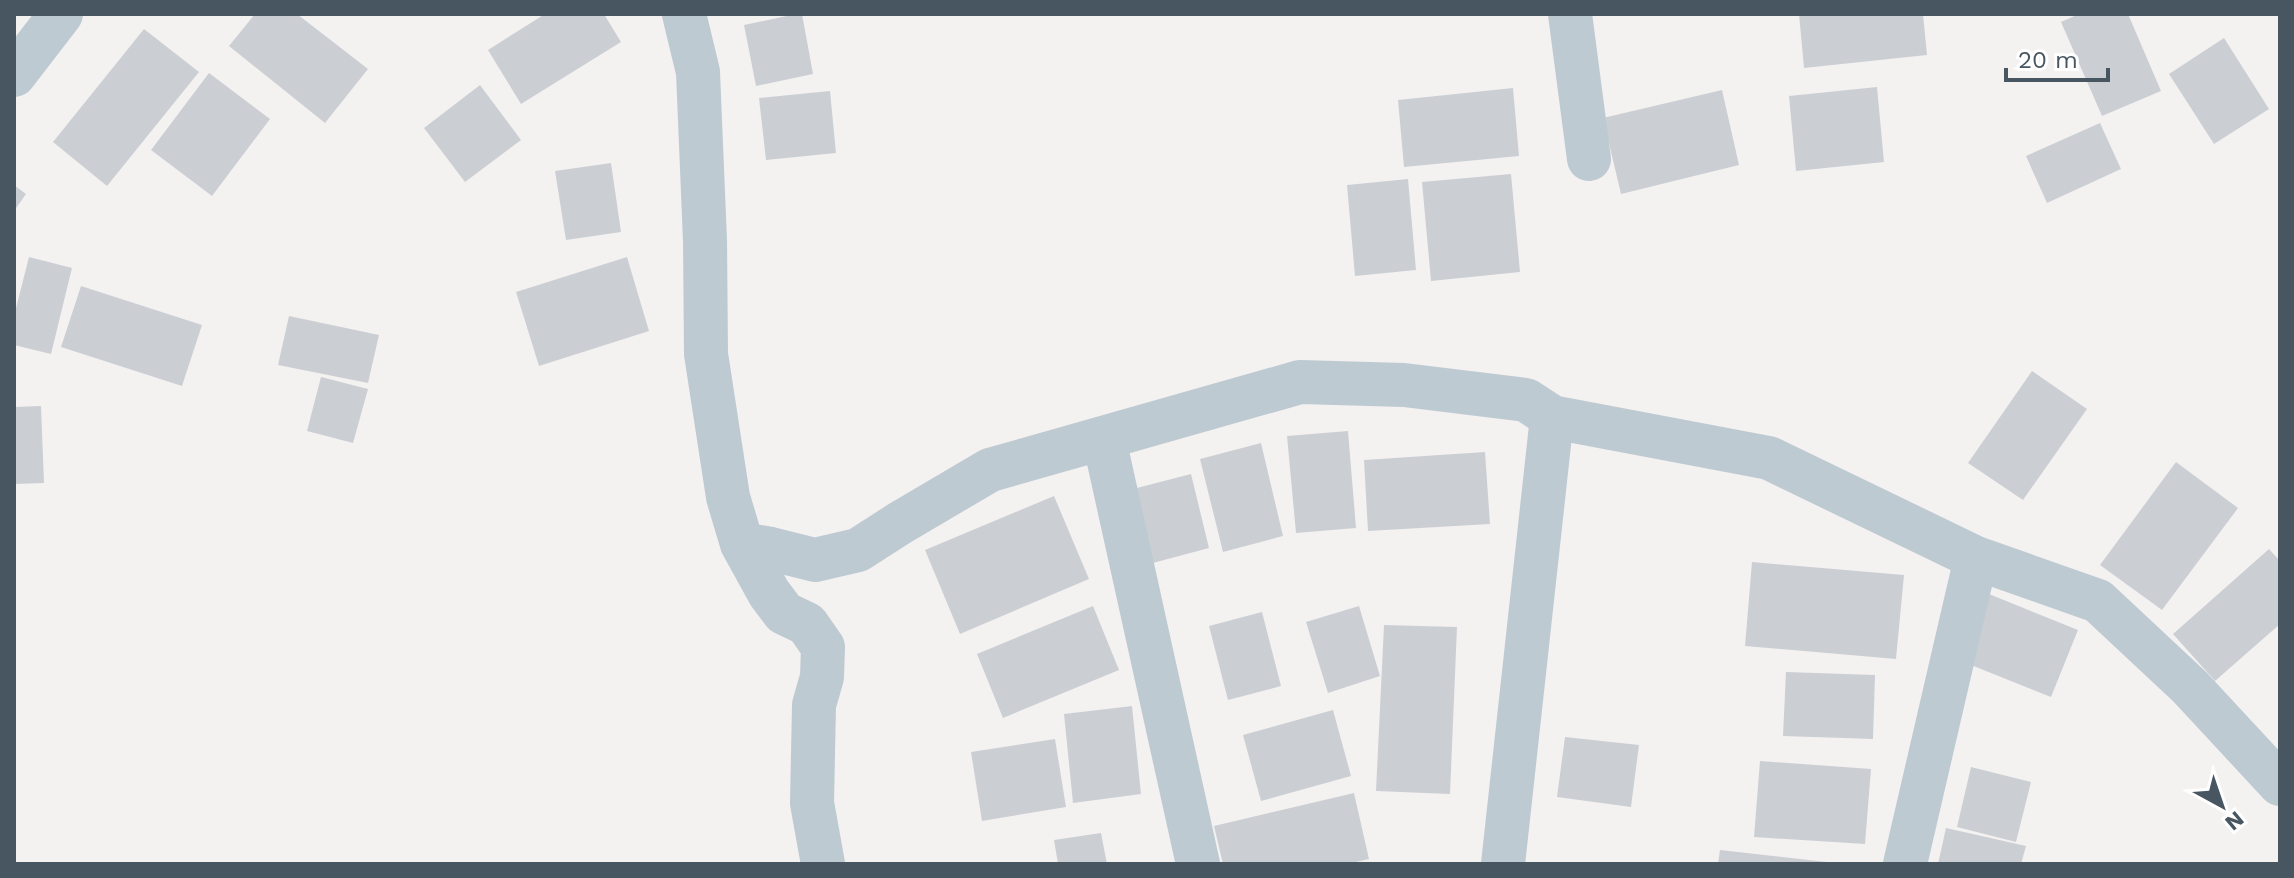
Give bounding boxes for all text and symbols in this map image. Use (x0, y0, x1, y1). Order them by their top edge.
scale bar (2006, 32, 2108, 82)
text: 20 m (2018, 46, 2078, 74)
north arrow (2182, 766, 2262, 846)
text: N (2220, 806, 2249, 836)

